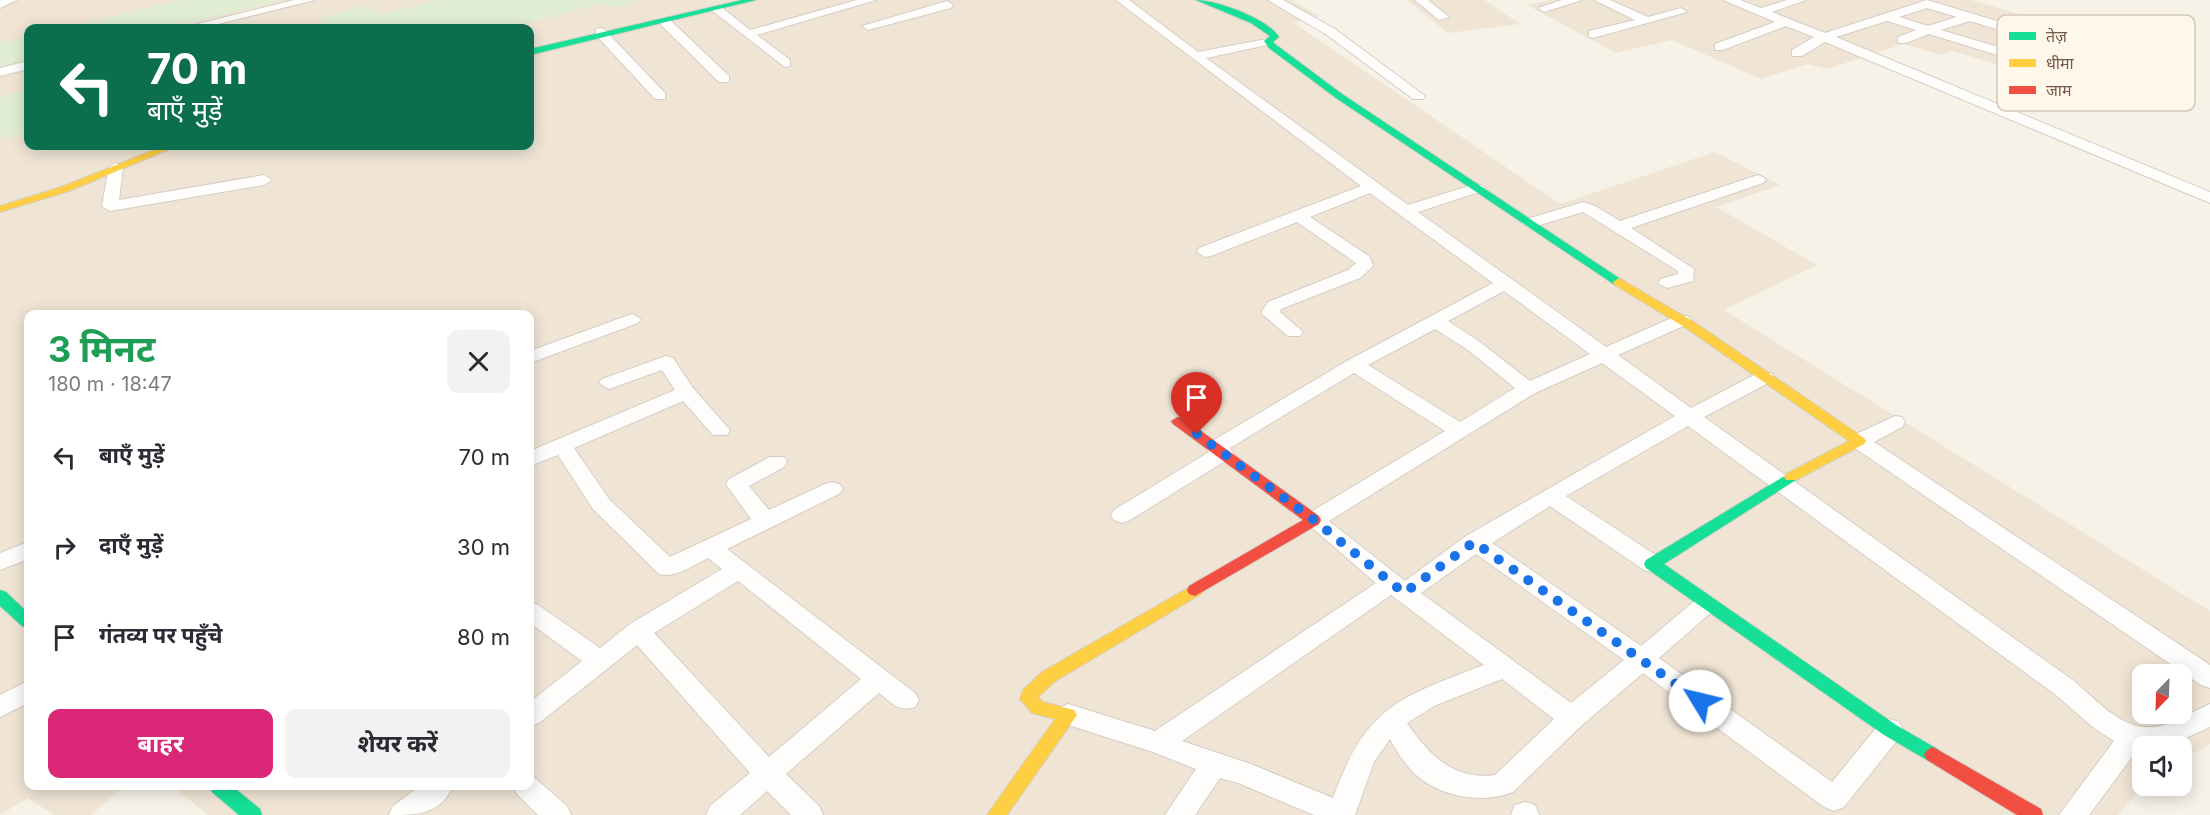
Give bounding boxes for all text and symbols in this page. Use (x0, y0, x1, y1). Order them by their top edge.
legend (1997, 15, 2195, 111)
text: तेज़ (2046, 26, 2068, 46)
text: 70 m (147, 43, 247, 94)
icon: left (48, 48, 126, 126)
text: धीमा (2046, 53, 2075, 73)
text: जाम (2046, 80, 2072, 100)
text: बाएँ मुड़ें (147, 94, 223, 127)
text: 3 मिनट (48, 327, 155, 371)
button: close (447, 330, 510, 393)
text: 180 m · 18:47 (48, 372, 172, 396)
pin (1171, 372, 1222, 434)
icon: arrive (1180, 381, 1213, 414)
icon: left (48, 441, 81, 474)
text: बाएँ मुड़ें (99, 442, 165, 468)
text: 70 m (459, 444, 510, 470)
icon: right (48, 531, 81, 564)
text: दाएँ मुड़ें (99, 532, 163, 558)
text: 30 m (457, 534, 510, 560)
icon: arrive (48, 621, 81, 654)
text: गंतव्य पर पहुँचे (99, 622, 223, 648)
text: 80 m (457, 624, 510, 650)
north arrow (2132, 664, 2192, 724)
map controls (2132, 664, 2192, 796)
position arrow (1668, 669, 1732, 733)
button: बाहर (48, 709, 273, 778)
button: शेयर करें (285, 709, 510, 778)
button: sound (2132, 736, 2192, 796)

